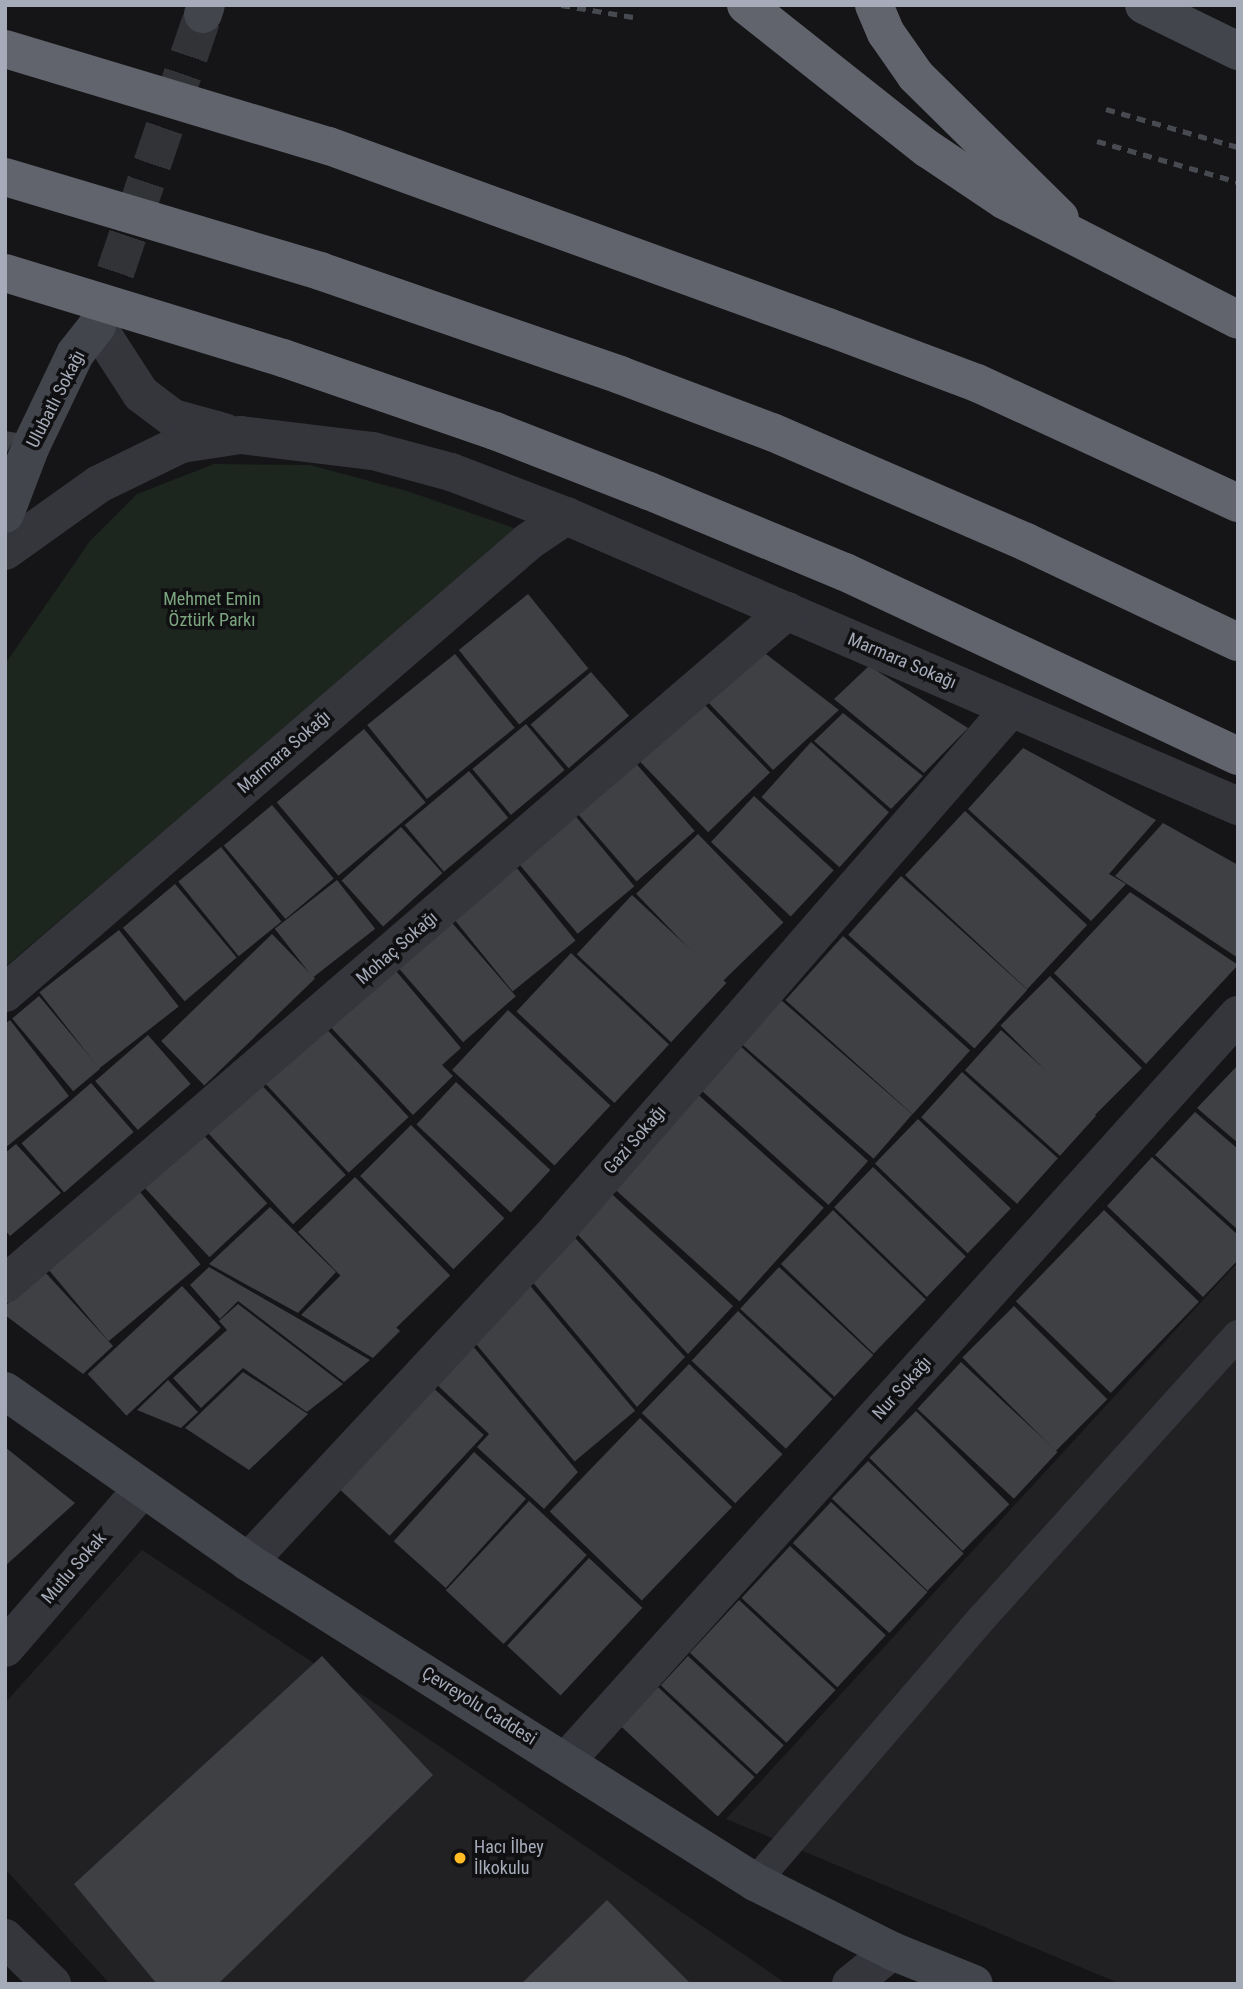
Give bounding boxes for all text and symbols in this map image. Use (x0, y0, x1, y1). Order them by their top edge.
street label: Ulubatlı Sokağı (22, 347, 90, 451)
park label: Mehmet Emin Öztürk Parkı (163, 589, 261, 632)
street label: Marmara Sokağı (844, 628, 960, 694)
street label: Marmara Sokağı (233, 706, 335, 798)
street label: Mohaç Sokağı (352, 907, 442, 989)
street label: Gazi Sokağı (599, 1101, 671, 1179)
street label: Nur Sokağı (868, 1352, 936, 1424)
street label: Mutlu Sokak (37, 1528, 111, 1608)
street label: Çevreyolu Caddesi (418, 1662, 540, 1750)
place label: Hacı İlbey İlkokulu (474, 1837, 544, 1880)
marker: Hacı İlbey İlkokulu (452, 1850, 468, 1866)

